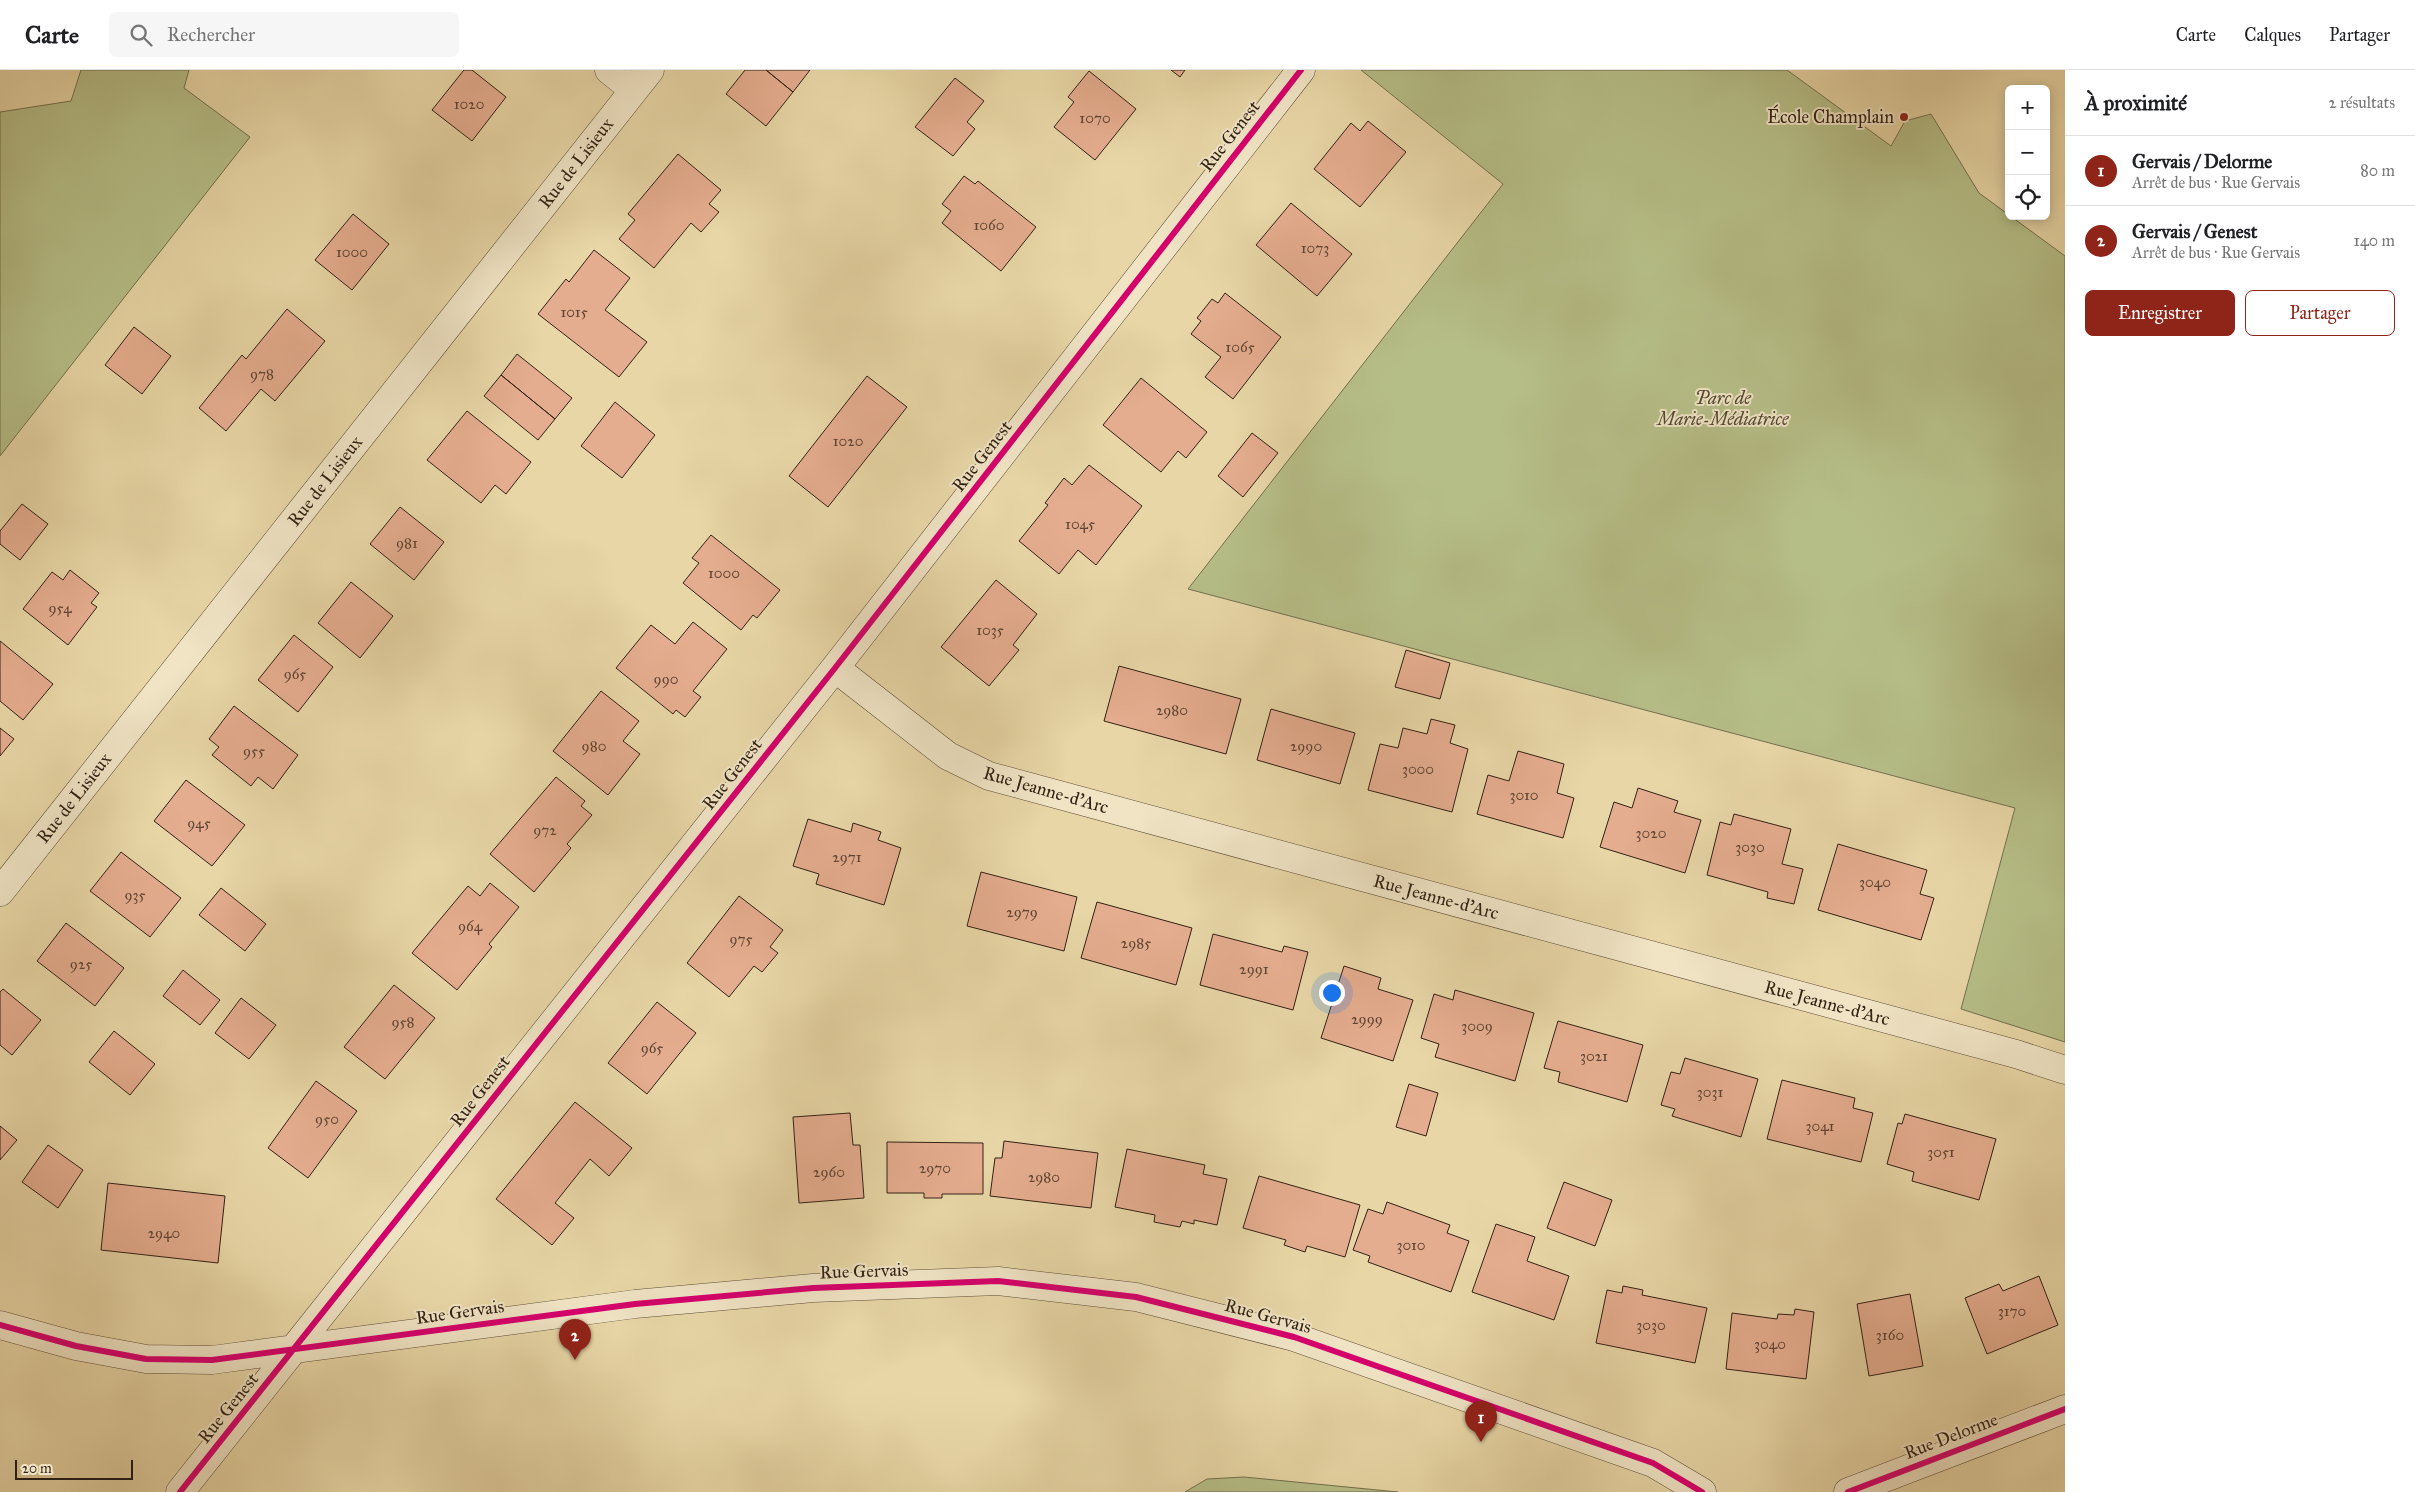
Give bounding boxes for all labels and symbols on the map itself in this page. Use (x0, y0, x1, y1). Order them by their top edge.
house number: 1020 (454, 95, 484, 113)
street label: Rue Genest (1195, 96, 1265, 176)
place label: École Champlain (1767, 104, 1894, 128)
house number: 1070 (1079, 109, 1111, 127)
marker: École Champlain (1898, 111, 1910, 123)
street label: Rue de Lisieux (534, 113, 618, 213)
house number: 1060 (973, 216, 1005, 234)
house number: 1073 (1301, 239, 1329, 257)
house number: 1000 (336, 243, 368, 261)
house number: 1015 (560, 303, 588, 321)
house number: 1065 (1225, 338, 1255, 356)
house number: 978 (250, 365, 274, 383)
park label: Parc de Marie-Médiatrice (1655, 387, 1790, 430)
street label: Rue Genest (947, 416, 1017, 496)
street label: Rue de Lisieux (283, 431, 367, 531)
house number: 1020 (833, 432, 863, 450)
house number: 1045 (1065, 515, 1095, 533)
house number: 981 (396, 534, 418, 552)
house number: 1000 (708, 564, 740, 582)
house number: 954 (49, 599, 72, 617)
house number: 1035 (976, 621, 1004, 639)
house number: 965 (284, 665, 306, 683)
house number: 990 (654, 670, 678, 688)
house number: 2980 (1156, 701, 1188, 719)
street label: Rue Genest (697, 734, 767, 814)
house number: 980 (582, 737, 606, 755)
house number: 2990 (1290, 737, 1322, 755)
house number: 955 (243, 742, 265, 760)
street label: Rue de Lisieux (32, 748, 116, 848)
house number: 3000 (1402, 760, 1434, 778)
street label: Rue Jeanne-d'Arc (981, 762, 1111, 819)
house number: 3010 (1509, 786, 1539, 804)
house number: 945 (187, 814, 211, 832)
house number: 972 (533, 821, 557, 839)
house number: 3020 (1636, 824, 1666, 842)
house number: 3030 (1735, 838, 1765, 856)
house number: 2971 (832, 848, 862, 866)
street label: Rue Jeanne-d'Arc (1371, 870, 1502, 925)
house number: 3040 (1859, 873, 1891, 891)
house number: 935 (124, 886, 146, 904)
house number: 2979 (1006, 903, 1038, 921)
house number: 964 (458, 917, 483, 935)
house number: 975 (729, 930, 753, 948)
house number: 2985 (1121, 934, 1151, 952)
house number: 925 (70, 955, 92, 973)
house number: 2991 (1239, 960, 1269, 978)
street label: Rue Jeanne-d'Arc (1762, 976, 1893, 1031)
your location (1319, 980, 1345, 1006)
house number: 2999 (1351, 1010, 1383, 1028)
house number: 958 (391, 1013, 415, 1031)
house number: 3009 (1461, 1017, 1493, 1035)
house number: 965 (641, 1039, 663, 1057)
house number: 3021 (1580, 1047, 1608, 1065)
street label: Rue Genest (445, 1051, 515, 1131)
house number: 3031 (1697, 1083, 1723, 1101)
house number: 950 (315, 1110, 339, 1128)
house number: 3041 (1805, 1117, 1835, 1135)
house number: 3051 (1927, 1143, 1955, 1161)
house number: 2970 (919, 1159, 951, 1177)
house number: 2960 (813, 1163, 845, 1181)
house number: 2980 (1028, 1168, 1060, 1186)
house number: 2940 (148, 1224, 180, 1242)
house number: 3010 (1396, 1236, 1426, 1254)
street label: Rue Gervais (819, 1258, 909, 1284)
street label: Rue Gervais (1222, 1294, 1314, 1338)
street label: Rue Gervais (414, 1295, 506, 1329)
house number: 3170 (1998, 1302, 2026, 1320)
house number: 3030 (1636, 1316, 1666, 1334)
pin: 2 (559, 1319, 591, 1360)
house number: 3160 (1876, 1326, 1904, 1344)
house number: 3040 (1754, 1335, 1786, 1353)
street label: Rue Genest (193, 1368, 263, 1448)
pin: 1 (1465, 1401, 1497, 1442)
street label: Rue Delorme (1901, 1408, 2001, 1464)
scale bar (15, 1457, 132, 1480)

